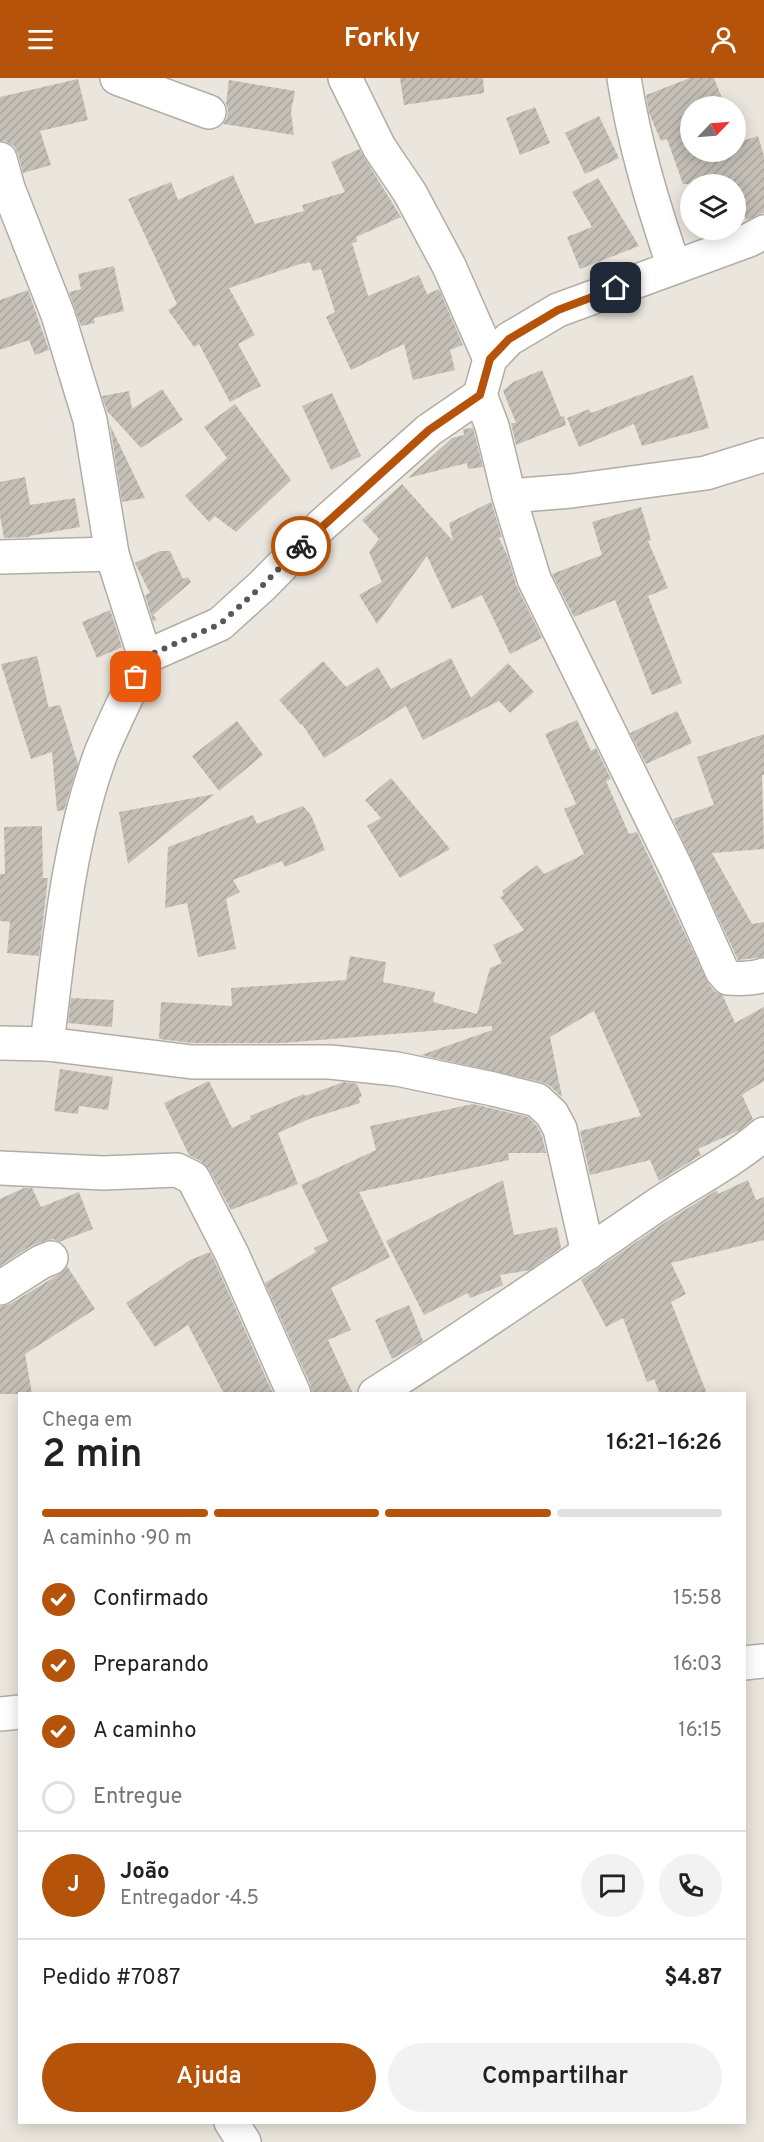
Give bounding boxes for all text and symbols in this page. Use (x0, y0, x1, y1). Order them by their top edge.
text: Forkly (344, 22, 420, 56)
icon: menu (24, 23, 57, 56)
icon: person (707, 23, 740, 56)
north arrow (680, 96, 746, 162)
map controls (680, 96, 746, 240)
button: layers (680, 174, 746, 240)
pin (590, 262, 641, 313)
icon: home (599, 271, 632, 304)
courier (271, 516, 331, 576)
icon: bike (285, 530, 318, 563)
pin (110, 651, 161, 702)
icon: bag (119, 660, 152, 693)
text: Chega em (42, 1408, 132, 1434)
text: 16:21–16:26 (607, 1430, 722, 1457)
text: 2 min (42, 1432, 143, 1481)
text: A caminho · 90 m (42, 1526, 192, 1552)
icon: check (42, 1583, 75, 1616)
text: Confirmado (93, 1586, 209, 1613)
text: 15:58 (673, 1586, 722, 1612)
icon: check (42, 1649, 75, 1682)
text: Preparando (93, 1652, 209, 1679)
text: 16:03 (673, 1652, 722, 1678)
icon: check (42, 1715, 75, 1748)
text: A caminho (93, 1718, 196, 1745)
text: 16:15 (678, 1718, 722, 1744)
text: Entregue (93, 1784, 182, 1811)
button: chat (581, 1854, 644, 1917)
button: phone (659, 1854, 722, 1917)
text: João (120, 1859, 169, 1886)
text: J (67, 1872, 80, 1899)
text: Entregador · 4.5 (120, 1886, 259, 1912)
text: Pedido #7087 (42, 1965, 181, 1992)
text: $4.87 (664, 1965, 722, 1992)
button: Ajuda (42, 2043, 376, 2112)
button: Compartilhar (388, 2043, 722, 2112)

